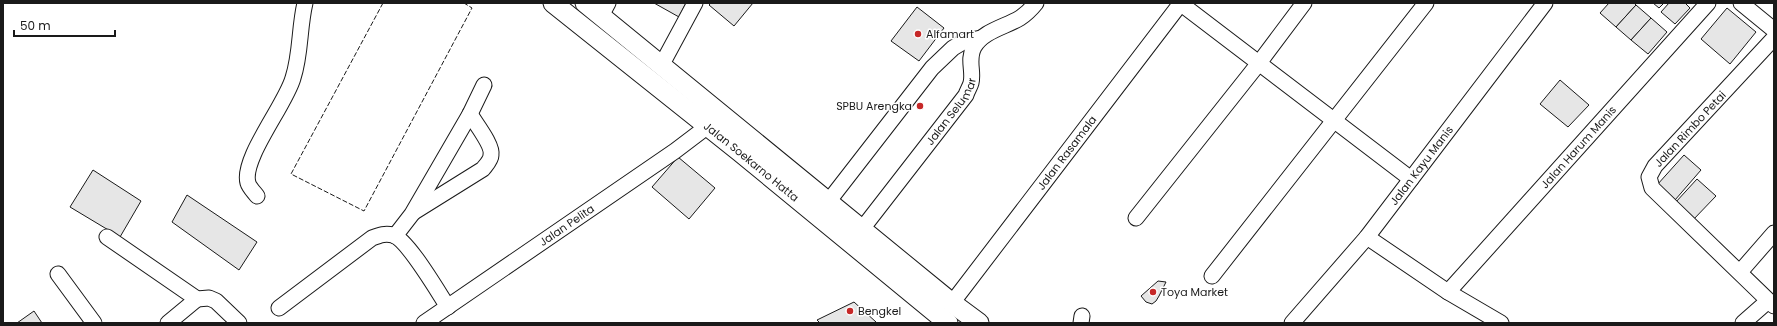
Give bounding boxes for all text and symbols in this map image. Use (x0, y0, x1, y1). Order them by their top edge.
scale bar (14, 12, 115, 38)
text: 50 m (20, 17, 51, 34)
place label: Alfamart (926, 26, 974, 42)
marker: Alfamart (913, 29, 923, 39)
street label: Jalan Selumar (922, 77, 980, 148)
street label: Jalan Rimbo Petai (1650, 87, 1730, 171)
place label: SPBU Arengka (836, 98, 912, 114)
marker: SPBU Arengka (915, 101, 925, 111)
street label: Jalan Harum Manis (1537, 102, 1620, 192)
street label: Jalan Rasamala (1033, 112, 1100, 193)
street label: Jalan Soekarno Hatta (700, 118, 802, 205)
street label: Jalan Kayu Manis (1386, 122, 1457, 209)
street label: Jalan Pelita (536, 201, 597, 250)
place label: Toya Market (1161, 284, 1228, 300)
marker: Toya Market (1148, 287, 1158, 297)
place label: Bengkel (858, 303, 901, 319)
marker: Bengkel (845, 306, 855, 316)

